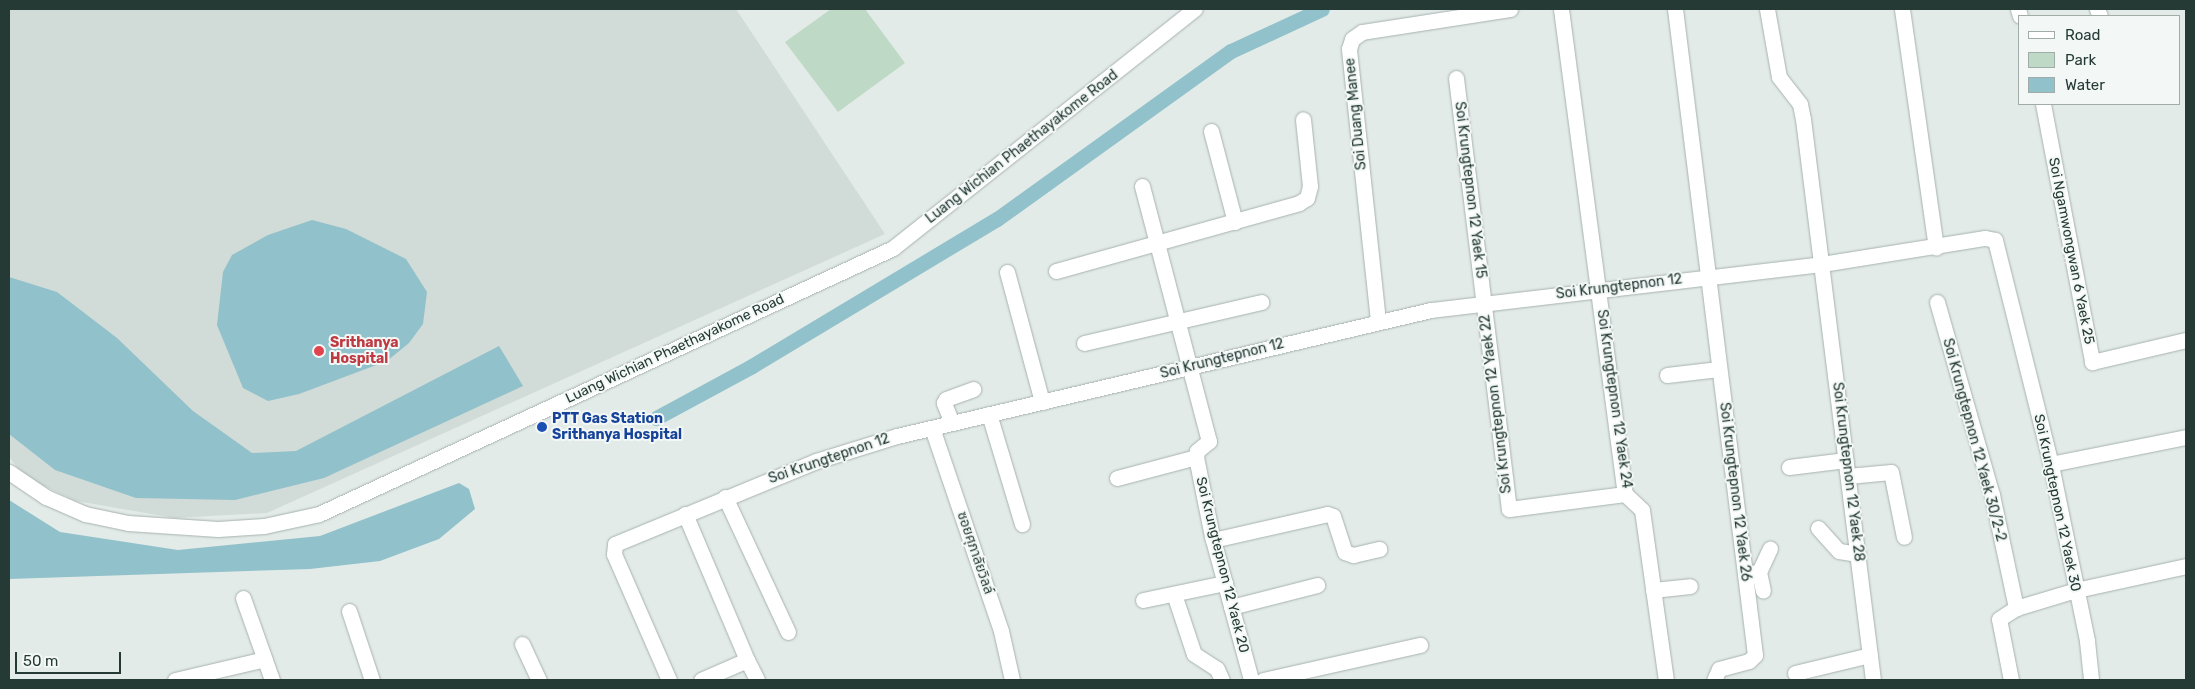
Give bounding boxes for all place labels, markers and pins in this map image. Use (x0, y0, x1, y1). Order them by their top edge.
place label: Srithanya Hospital (330, 335, 399, 368)
marker: Srithanya Hospital (312, 344, 326, 358)
place label: PTT Gas Station Srithanya Hospital (552, 411, 682, 444)
marker: PTT Gas Station Srithanya Hospital (536, 421, 548, 433)

